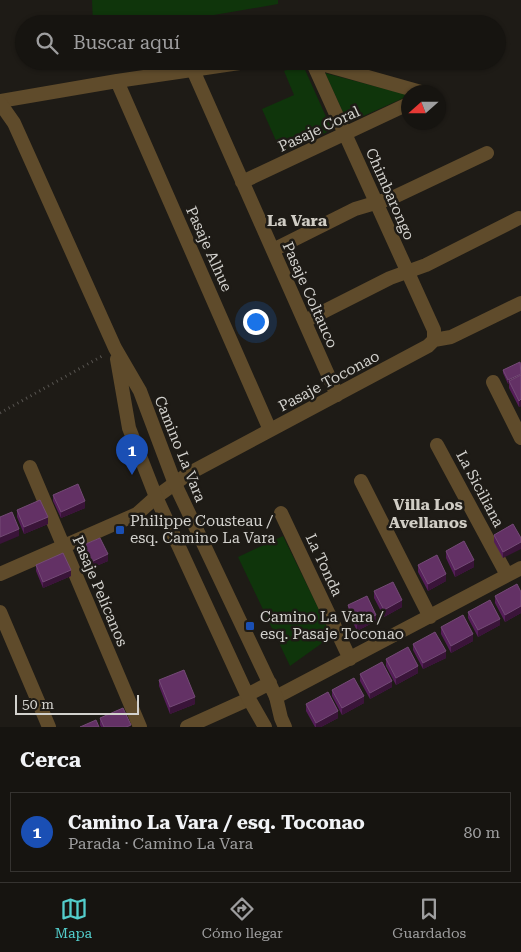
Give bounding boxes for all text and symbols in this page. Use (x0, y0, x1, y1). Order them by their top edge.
search box (15, 15, 506, 70)
icon: search (33, 29, 61, 57)
text: Buscar aquí (73, 31, 180, 54)
north arrow (401, 85, 446, 130)
street label: Pasaje Coral (275, 102, 363, 156)
street label: Chimbarongo (362, 145, 418, 243)
street label: Pasaje Alhue (182, 204, 236, 294)
district label: La Vara (267, 211, 328, 230)
street label: Pasaje Coltauco (279, 239, 341, 351)
your location (243, 309, 269, 335)
street label: Pasaje Toconao (275, 347, 383, 415)
street label: Camino La Vara (150, 393, 210, 505)
pin: 1 (116, 434, 148, 475)
street label: La Siciliana (452, 448, 508, 530)
district label: Villa Los Avellanos (389, 495, 467, 532)
place label: Philippe Cousteau / esq. Camino La Vara (130, 512, 275, 547)
marker: Philippe Cousteau / esq. Camino La Vara (114, 524, 126, 536)
street label: La Tonda (302, 531, 346, 599)
street label: Pasaje Pelícanos (69, 533, 131, 649)
place label: Camino La Vara / esq. Pasaje Toconao (260, 608, 404, 643)
marker: Camino La Vara / esq. Pasaje Toconao (244, 620, 256, 632)
scale bar (15, 692, 139, 715)
text: 50 m (22, 696, 54, 712)
text: Cerca (20, 748, 81, 772)
text: Camino La Vara / esq. Toconao (68, 811, 365, 834)
text: 1 (33, 823, 41, 842)
text: 80 m (463, 823, 500, 842)
text: Parada · Camino La Vara (68, 834, 253, 853)
tab: Mapa (55, 895, 92, 941)
tab: Cómo llegar (202, 895, 283, 941)
tab: Guardados (392, 895, 466, 941)

